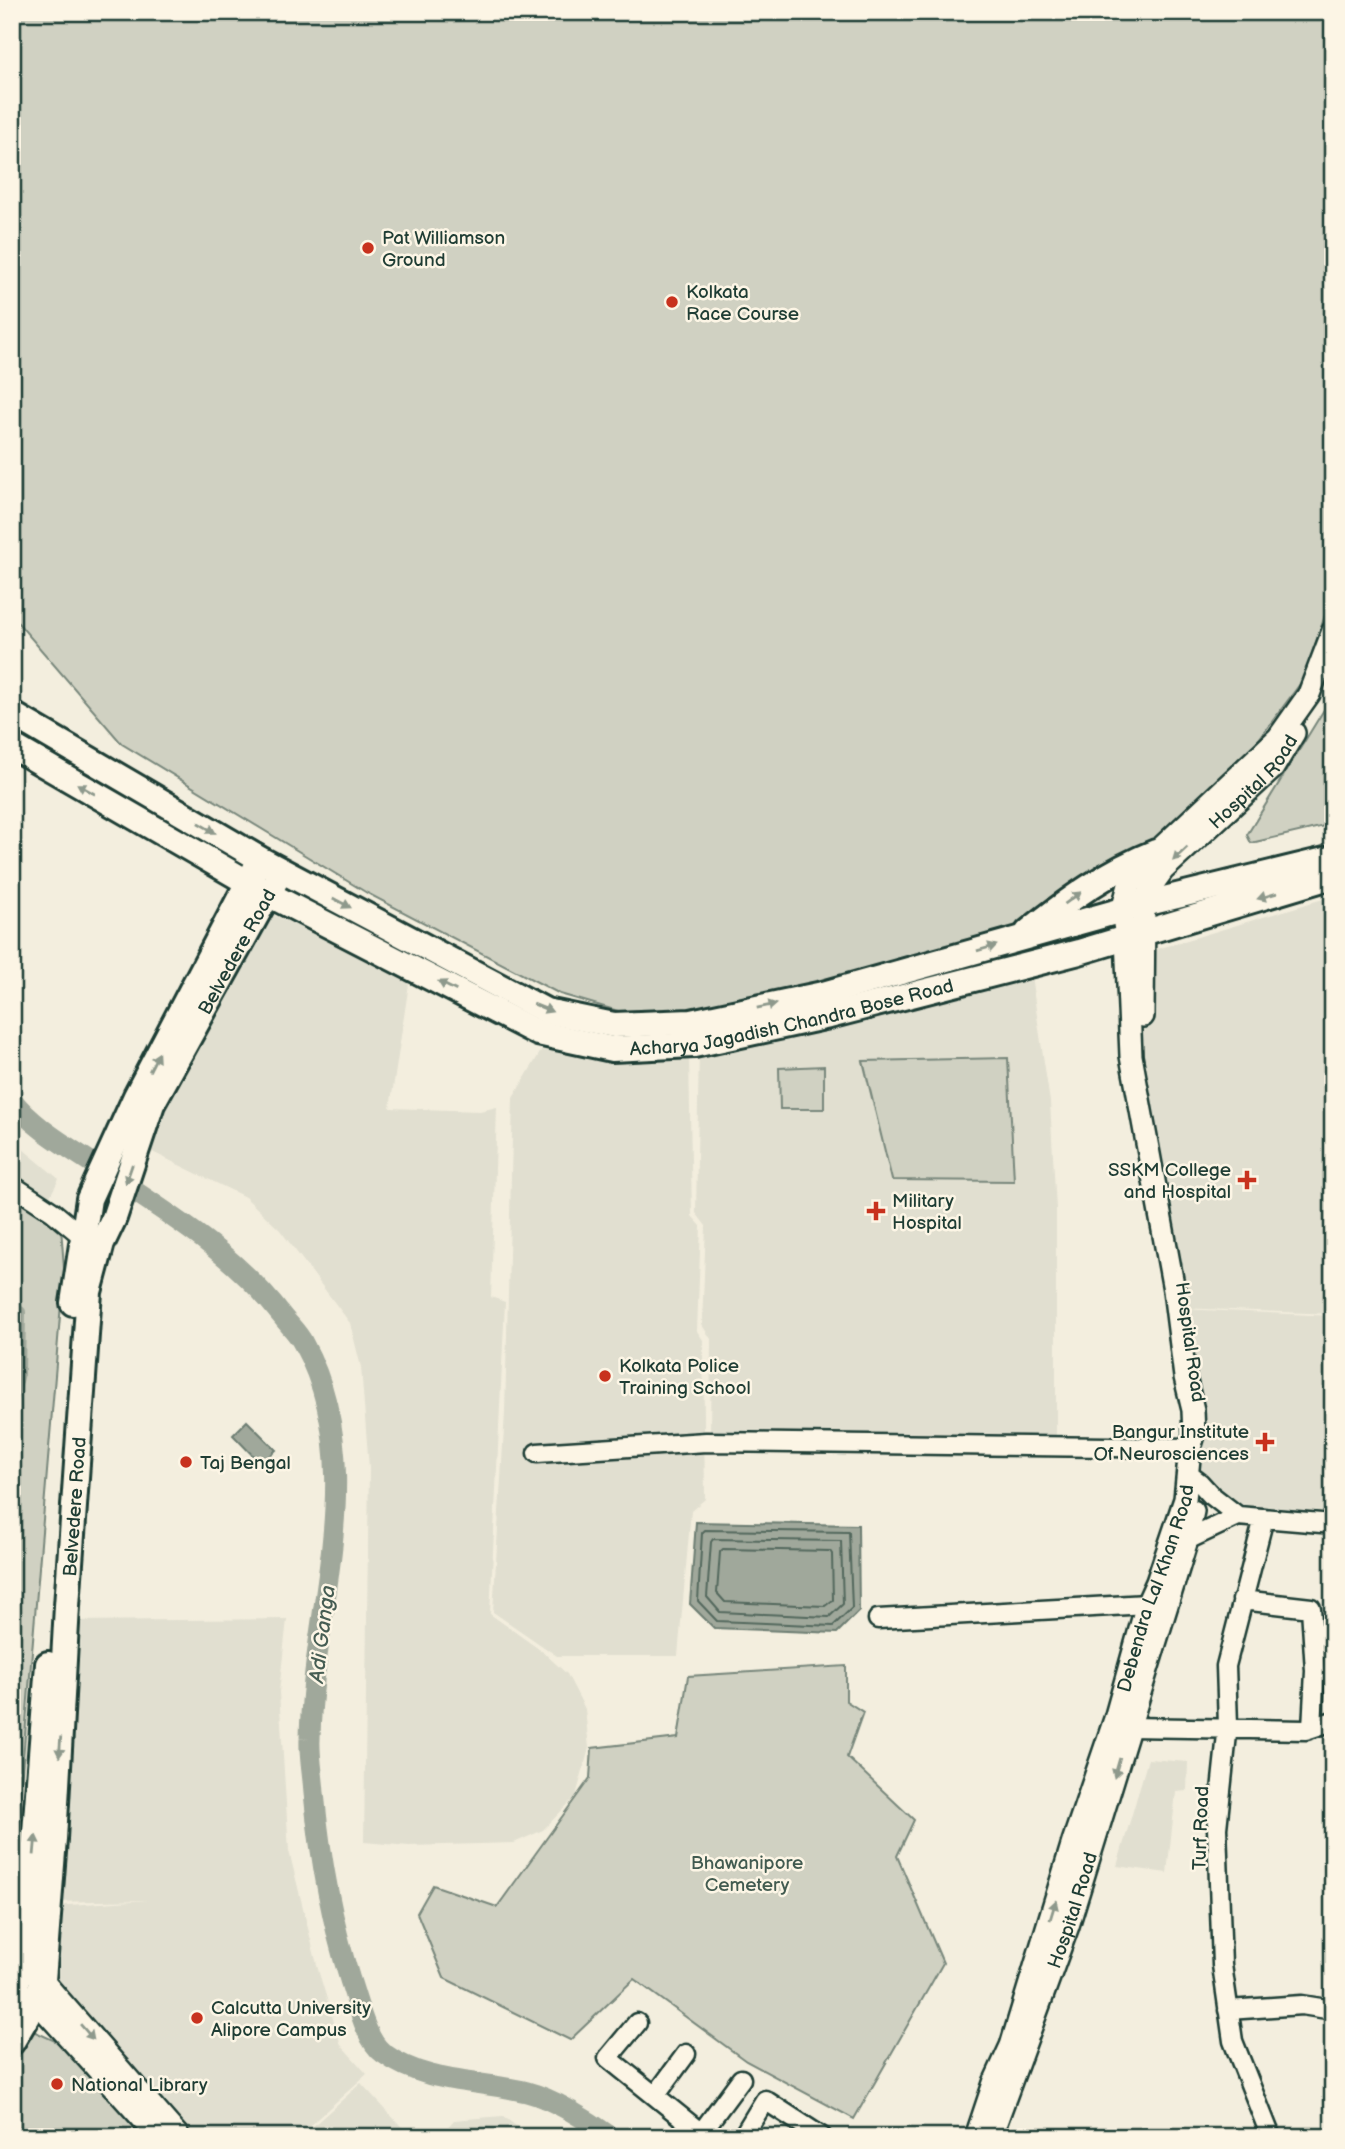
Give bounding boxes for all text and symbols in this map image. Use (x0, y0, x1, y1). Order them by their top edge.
place label: Pat Williamson Ground (382, 227, 505, 272)
marker: Pat Williamson Ground (360, 240, 376, 256)
place label: Kolkata Race Course (686, 281, 799, 326)
marker: Kolkata Race Course (664, 294, 680, 310)
street label: Hospital Road (1205, 731, 1303, 835)
one-way arrow (76, 783, 95, 795)
one-way arrow (197, 822, 216, 834)
one-way arrow (1172, 845, 1189, 861)
street label: Belvedere Road (194, 886, 282, 1019)
one-way arrow (1064, 891, 1082, 905)
one-way arrow (1257, 891, 1278, 901)
one-way arrow (332, 897, 352, 909)
one-way arrow (977, 943, 998, 953)
street label: Acharya Jagadish Chandra Bose Road (629, 975, 956, 1061)
one-way arrow (437, 980, 457, 992)
one-way arrow (756, 1000, 778, 1011)
one-way arrow (533, 1003, 554, 1014)
one-way arrow (149, 1052, 160, 1072)
place label: SSKM College and Hospital (1108, 1159, 1231, 1204)
one-way arrow (123, 1164, 134, 1185)
marker: SSKM College and Hospital (1237, 1170, 1257, 1190)
place label: Military Hospital (892, 1190, 962, 1235)
marker: Military Hospital (866, 1201, 886, 1221)
street label: Hospital Road (1170, 1281, 1209, 1404)
place label: Kolkata Police Training School (619, 1355, 751, 1400)
marker: Kolkata Police Training School (597, 1368, 613, 1384)
place label: Bangur Institute Of Neurosciences (1093, 1421, 1249, 1466)
marker: Bangur Institute Of Neurosciences (1255, 1432, 1275, 1452)
street label: Belvedere Road (59, 1436, 92, 1577)
place label: Taj Bengal (200, 1452, 291, 1475)
marker: Taj Bengal (178, 1454, 194, 1470)
street label: Debendra Lal Khan Road (1113, 1484, 1199, 1695)
water label: Adi Ganga (304, 1584, 341, 1685)
one-way arrow (54, 1736, 65, 1758)
one-way arrow (1111, 1757, 1121, 1778)
street label: Turf Road (1189, 1785, 1214, 1871)
one-way arrow (30, 1834, 41, 1856)
street label: Hospital Road (1043, 1850, 1103, 1972)
park label: Bhawanipore Cemetery (691, 1852, 803, 1897)
one-way arrow (1048, 1899, 1058, 1920)
place label: Calcutta University Alipore Campus (211, 1997, 371, 2042)
marker: Calcutta University Alipore Campus (189, 2010, 205, 2026)
one-way arrow (79, 2023, 94, 2040)
place label: National Library (71, 2074, 208, 2097)
marker: National Library (49, 2076, 65, 2092)

